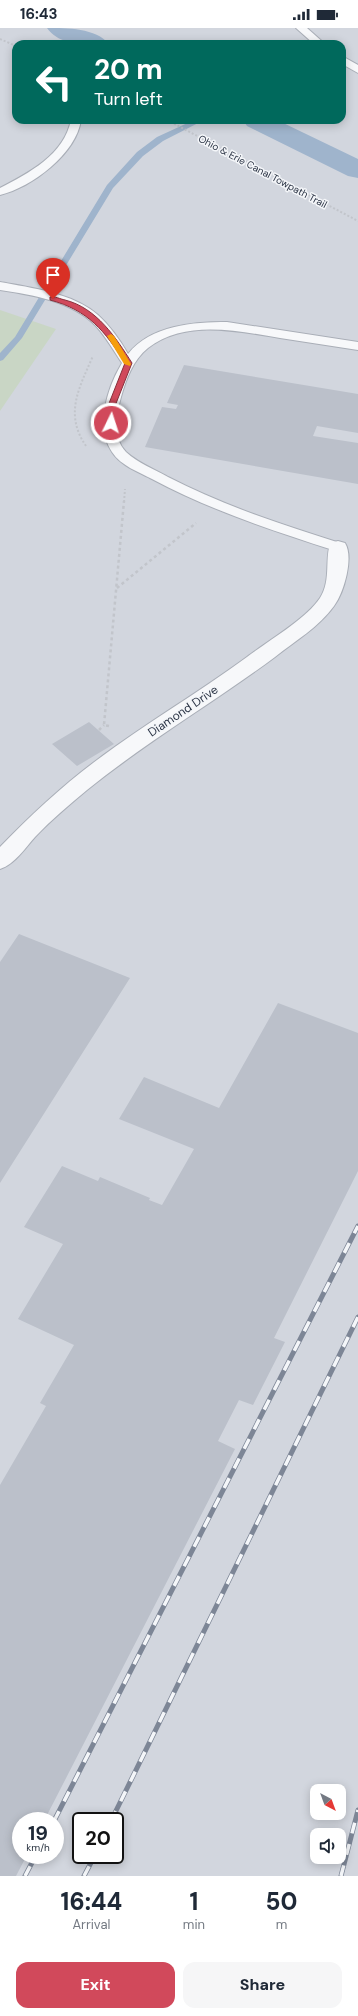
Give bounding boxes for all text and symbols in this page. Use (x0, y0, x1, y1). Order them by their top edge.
text: 16:43 (20, 4, 58, 24)
text: 20 m (94, 51, 163, 88)
icon: left (28, 56, 80, 108)
text: Turn left (94, 87, 163, 111)
street label: Ohio & Erie Canal Towpath Trail (196, 132, 329, 211)
pin (36, 258, 70, 299)
icon: arrive (42, 264, 64, 286)
position arrow (90, 402, 132, 444)
street label: Diamond Drive (145, 681, 221, 740)
north arrow (310, 1784, 346, 1820)
map controls (310, 1784, 346, 1864)
speed limit sign: 20 (72, 1812, 124, 1864)
text: 19 (28, 1820, 48, 1846)
button: sound (310, 1828, 346, 1864)
text: km/h (26, 1841, 50, 1854)
text: 16:44 (61, 1886, 122, 1917)
text: 1 (190, 1886, 198, 1917)
text: 50 (266, 1886, 297, 1917)
text: Arrival (72, 1916, 110, 1933)
text: min (183, 1916, 205, 1933)
text: m (276, 1916, 287, 1933)
button: Exit (16, 1962, 175, 2008)
button: Share (183, 1962, 342, 2008)

